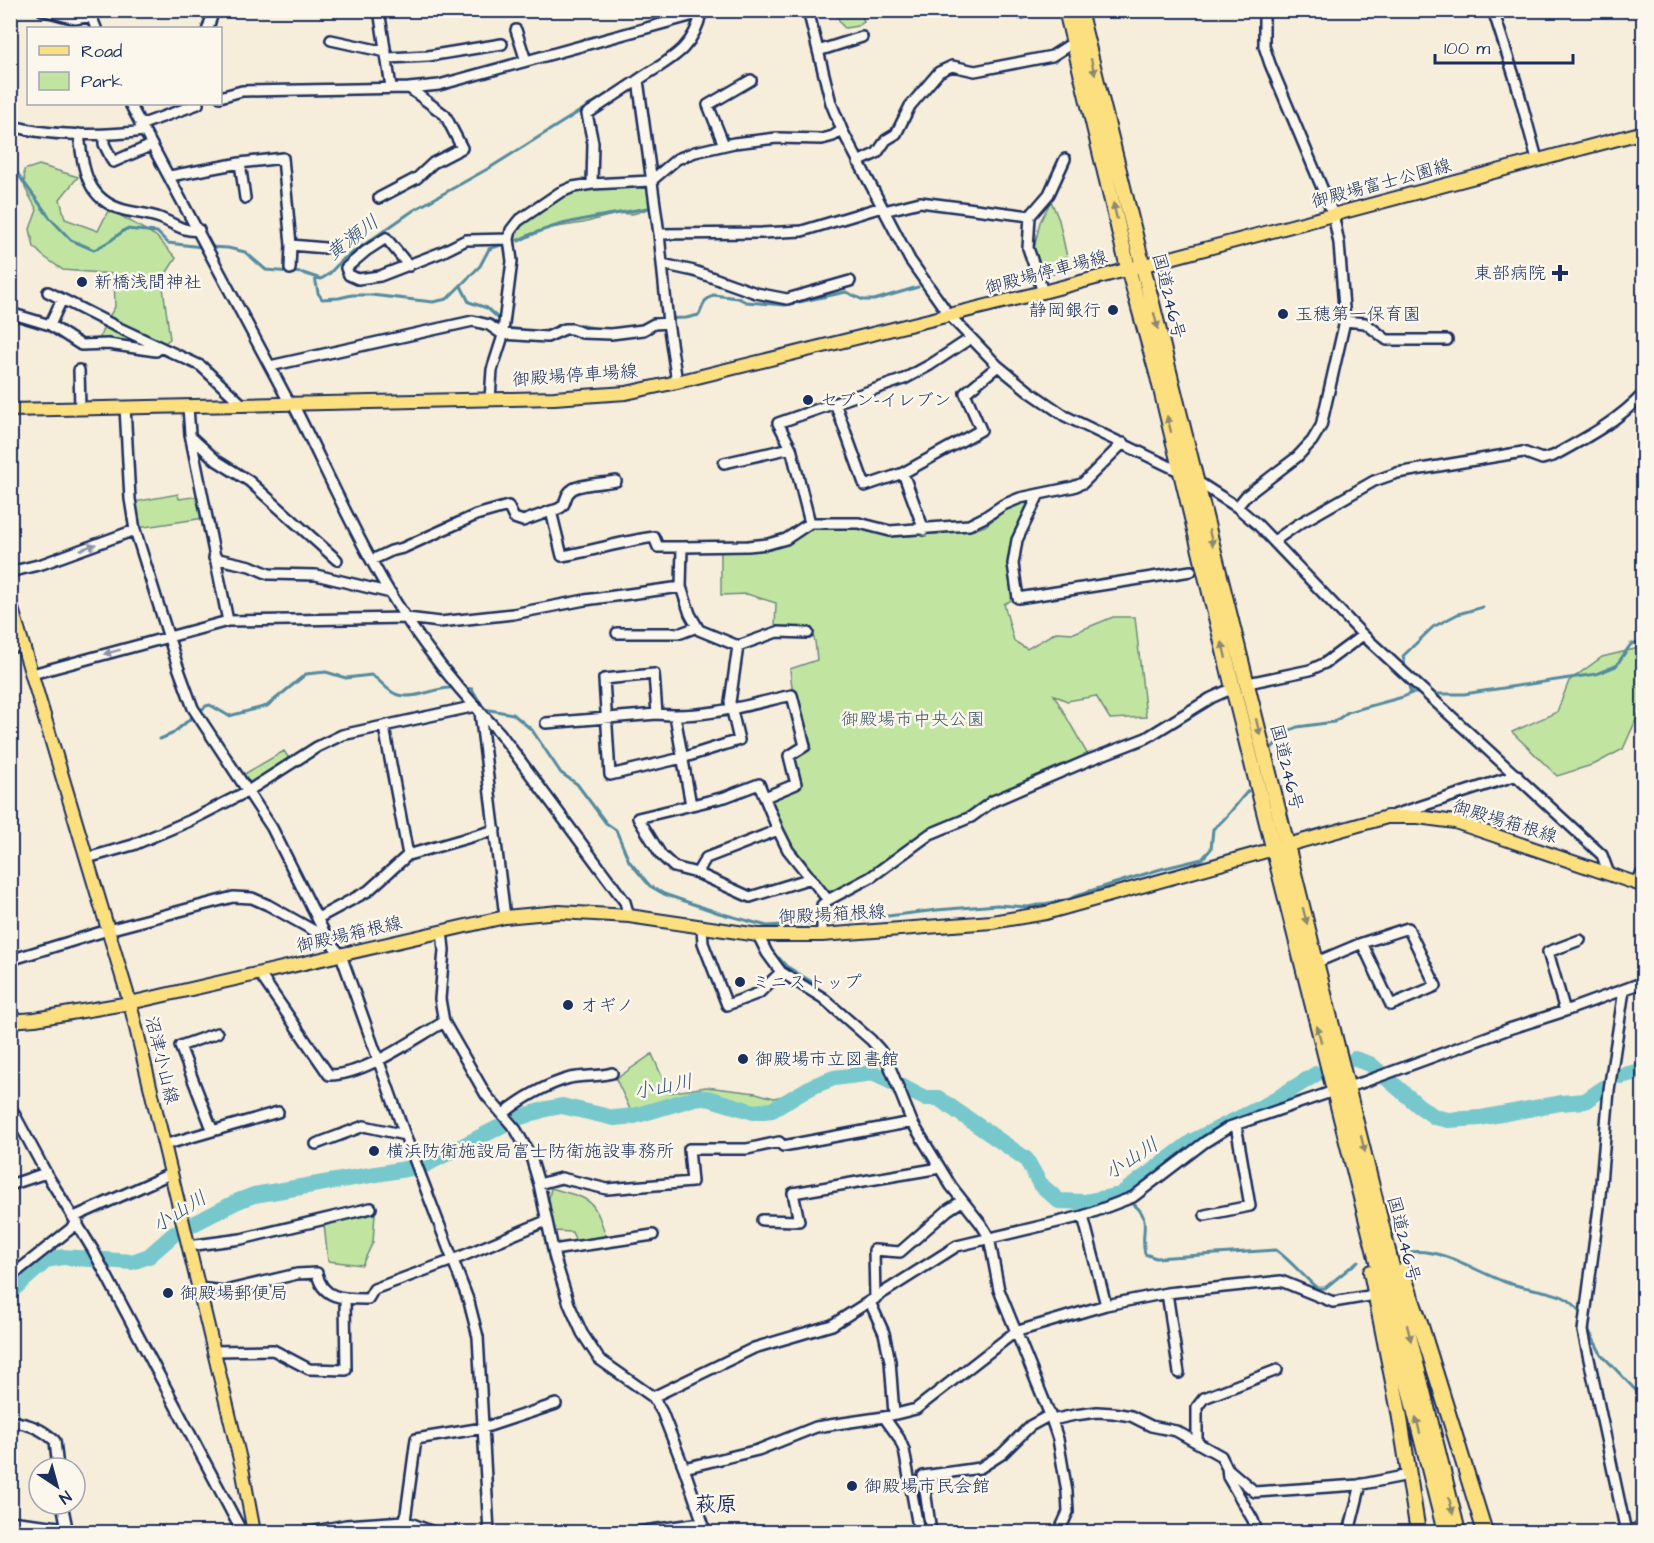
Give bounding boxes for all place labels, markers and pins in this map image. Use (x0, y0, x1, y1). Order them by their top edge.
place label: 東部病院 (1474, 261, 1546, 286)
marker: 東部病院 (1551, 264, 1569, 282)
place label: 新橋浅間神社 (94, 270, 202, 295)
marker: 新橋浅間神社 (75, 275, 89, 289)
place label: 静岡銀行 (1029, 298, 1101, 323)
place label: 玉穂第一保育園 (1295, 302, 1421, 327)
marker: 静岡銀行 (1106, 303, 1120, 317)
marker: 玉穂第一保育園 (1276, 307, 1290, 321)
place label: セブン-イレブン (820, 388, 952, 413)
marker: セブン-イレブン (801, 393, 815, 407)
place label: ミニストップ (752, 970, 862, 995)
marker: ミニストップ (733, 975, 747, 989)
place label: オギノ (580, 993, 634, 1018)
marker: オギノ (561, 998, 575, 1012)
place label: 御殿場市立図書館 (755, 1047, 899, 1072)
marker: 御殿場市立図書館 (736, 1052, 750, 1066)
place label: 横浜防衛施設局富士防衛施設事務所 (386, 1139, 674, 1164)
marker: 横浜防衛施設局富士防衛施設事務所 (367, 1144, 381, 1158)
place label: 御殿場郵便局 (180, 1281, 288, 1306)
marker: 御殿場郵便局 (161, 1286, 175, 1300)
place label: 御殿場市民会館 (864, 1474, 990, 1499)
marker: 御殿場市民会館 (845, 1479, 859, 1493)

